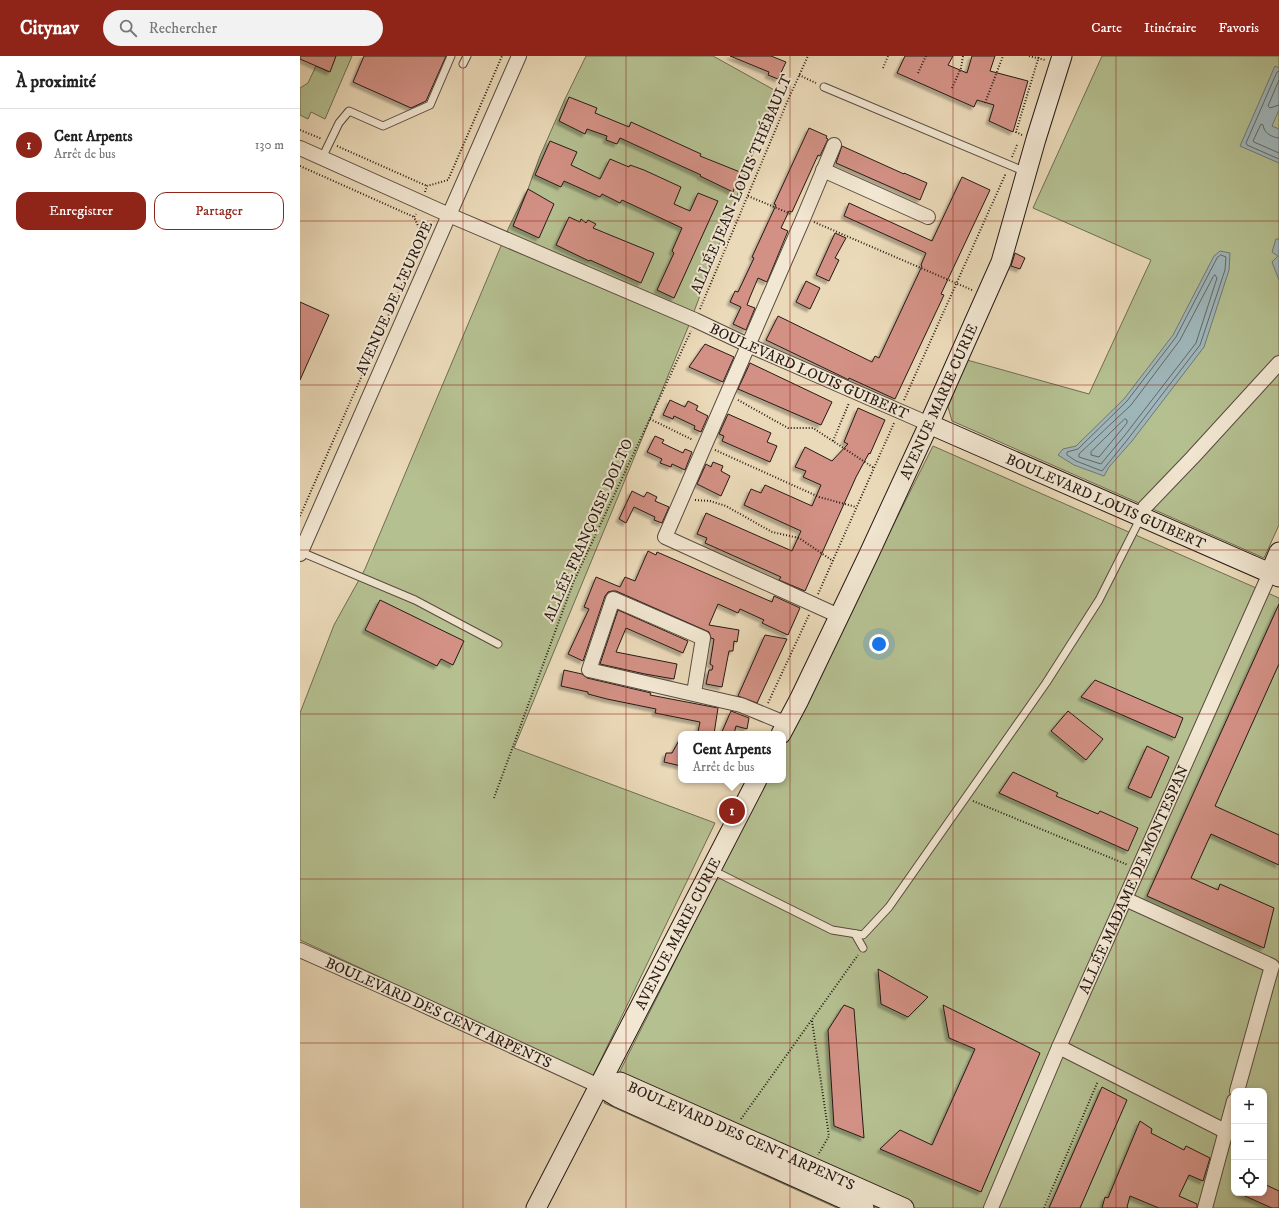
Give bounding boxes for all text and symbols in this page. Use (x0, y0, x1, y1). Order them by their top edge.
search box (103, 10, 383, 46)
text: Citynav (20, 17, 79, 40)
icon: search (117, 17, 139, 39)
text: Rechercher (149, 19, 217, 38)
text: Carte (1091, 19, 1122, 37)
text: Itinéraire (1144, 19, 1197, 37)
text: Favoris (1219, 19, 1259, 37)
text: À proximité (16, 71, 96, 93)
street label: ALLÉE JEAN-LOUIS THÉBAULT (687, 71, 797, 297)
text: Cent Arpents (54, 127, 132, 146)
text: 1 (27, 137, 31, 153)
text: 130 m (255, 137, 284, 153)
text: Arrêt de bus (54, 146, 116, 162)
button: Enregistrer (16, 192, 146, 230)
button: Partager (154, 192, 284, 230)
street label: AVENUE DE L'EUROPE (352, 218, 437, 378)
street label: BOULEVARD LOUIS GUIBERT (706, 319, 912, 424)
street label: AVENUE MARIE CURIE (896, 321, 982, 483)
street label: ALLÉE FRANÇOISE DOLTO (539, 436, 637, 625)
street label: BOULEVARD LOUIS GUIBERT (1003, 450, 1209, 554)
your location (869, 634, 889, 654)
popup (678, 731, 786, 783)
text: Cent Arpents (693, 740, 771, 759)
text: Arrêt de bus (693, 759, 754, 775)
street label: ALLÉE MADAME DE MONTESPAN (1075, 763, 1193, 997)
pin: 1 (719, 796, 745, 826)
street label: AVENUE MARIE CURIE (631, 854, 726, 1013)
street label: BOULEVARD DES CENT ARPENTS (322, 953, 555, 1073)
street label: BOULEVARD DES CENT ARPENTS (624, 1078, 858, 1195)
map controls (1231, 1088, 1267, 1196)
button: + (1231, 1088, 1267, 1124)
button: − (1231, 1124, 1267, 1160)
button: locate (1231, 1160, 1267, 1196)

